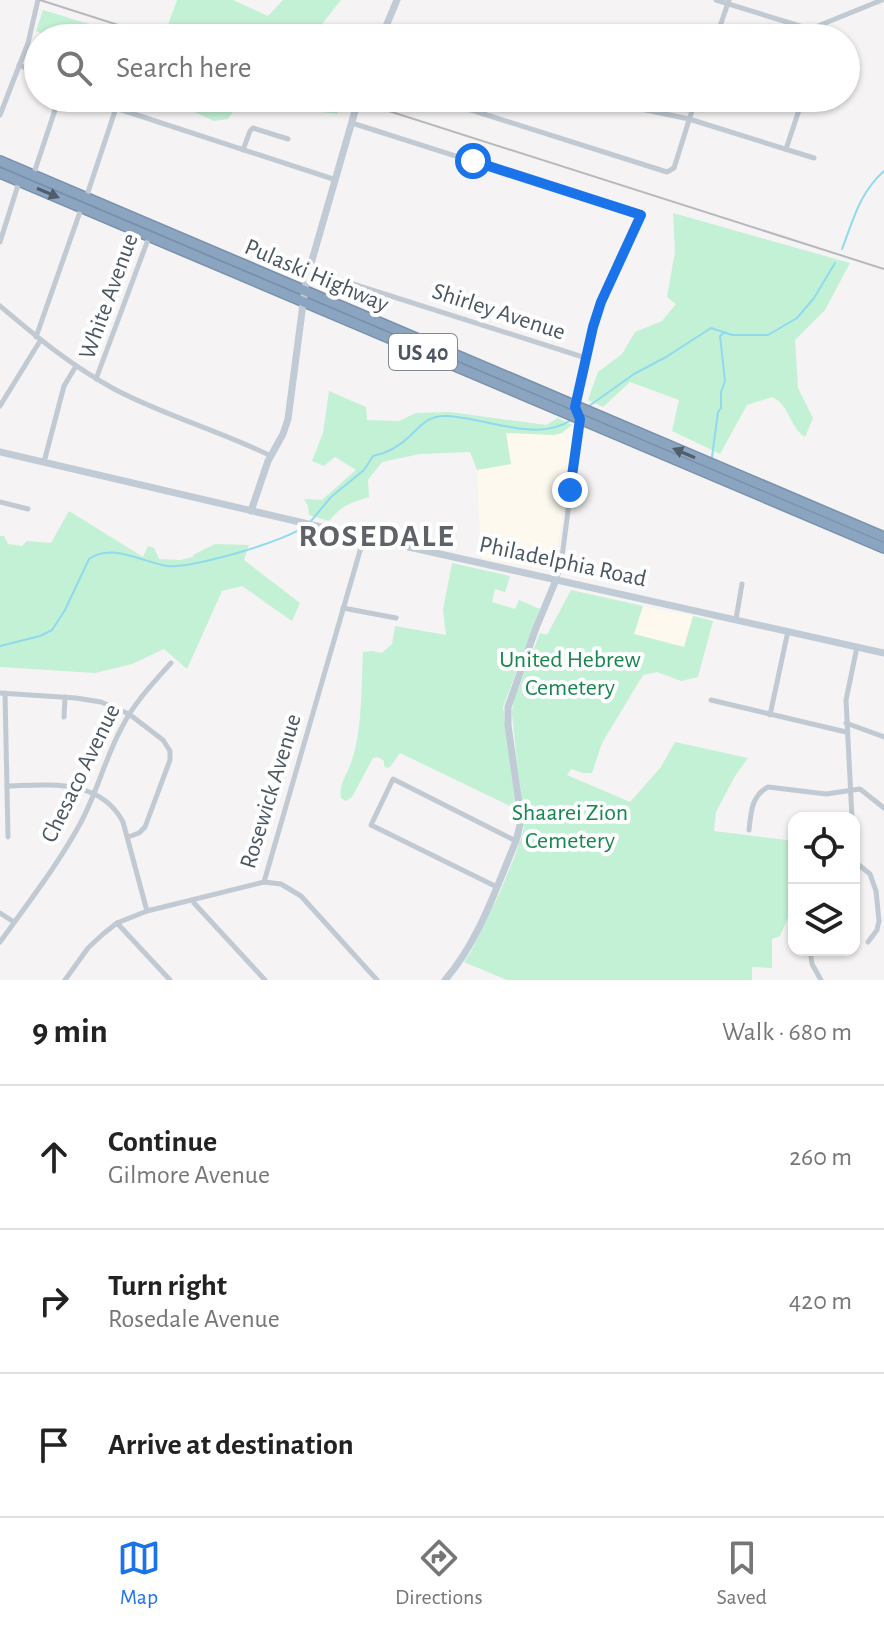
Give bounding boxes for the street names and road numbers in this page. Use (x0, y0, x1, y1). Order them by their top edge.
street label: White Avenue (75, 230, 143, 362)
street label: Pulaski Highway (241, 235, 392, 317)
street label: Shirley Avenue (429, 279, 568, 345)
road number: US 40 (389, 334, 457, 370)
street label: Philadelphia Road (477, 533, 649, 591)
street label: Chesaco Avenue (37, 700, 125, 847)
street label: Rosewick Avenue (236, 711, 306, 871)

